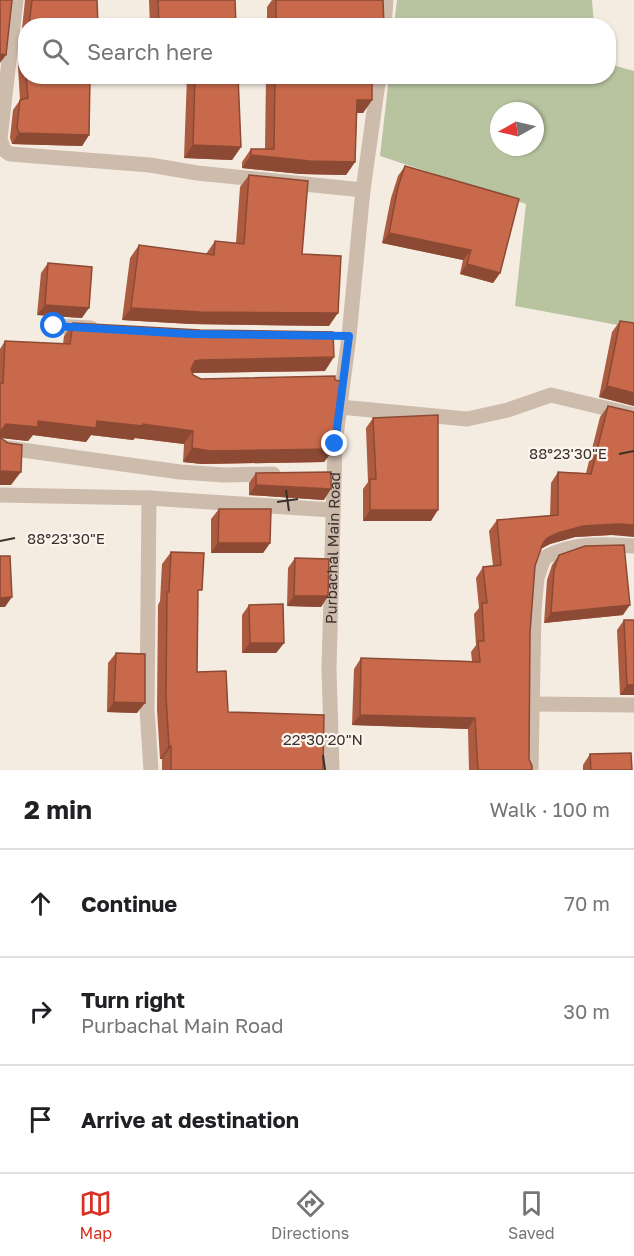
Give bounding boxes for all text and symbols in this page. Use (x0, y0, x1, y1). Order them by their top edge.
search box (18, 18, 616, 84)
icon: search (39, 35, 72, 68)
text: Search here (87, 38, 213, 65)
north arrow (490, 102, 544, 156)
route start (40, 312, 66, 338)
route end (321, 430, 347, 456)
text: 88°23'30"E (529, 444, 607, 462)
street label: Purbachal Main Road (321, 472, 343, 624)
text: 88°23'30"E (27, 529, 105, 547)
text: 22°30'20"N (283, 730, 363, 748)
text: 2 min (24, 794, 92, 825)
text: Walk · 100 m (489, 797, 610, 821)
icon: ahead (24, 887, 57, 920)
text: Continue (81, 890, 177, 917)
text: 70 m (564, 891, 610, 915)
text: Turn right (81, 986, 185, 1013)
icon: right (24, 995, 57, 1028)
text: 30 m (563, 999, 610, 1023)
text: Purbachal Main Road (81, 1013, 284, 1037)
icon: arrive (24, 1103, 57, 1136)
text: Arrive at destination (81, 1106, 299, 1133)
tab: Map (79, 1187, 112, 1243)
tab: Directions (271, 1187, 349, 1243)
tab: Saved (508, 1187, 555, 1243)

